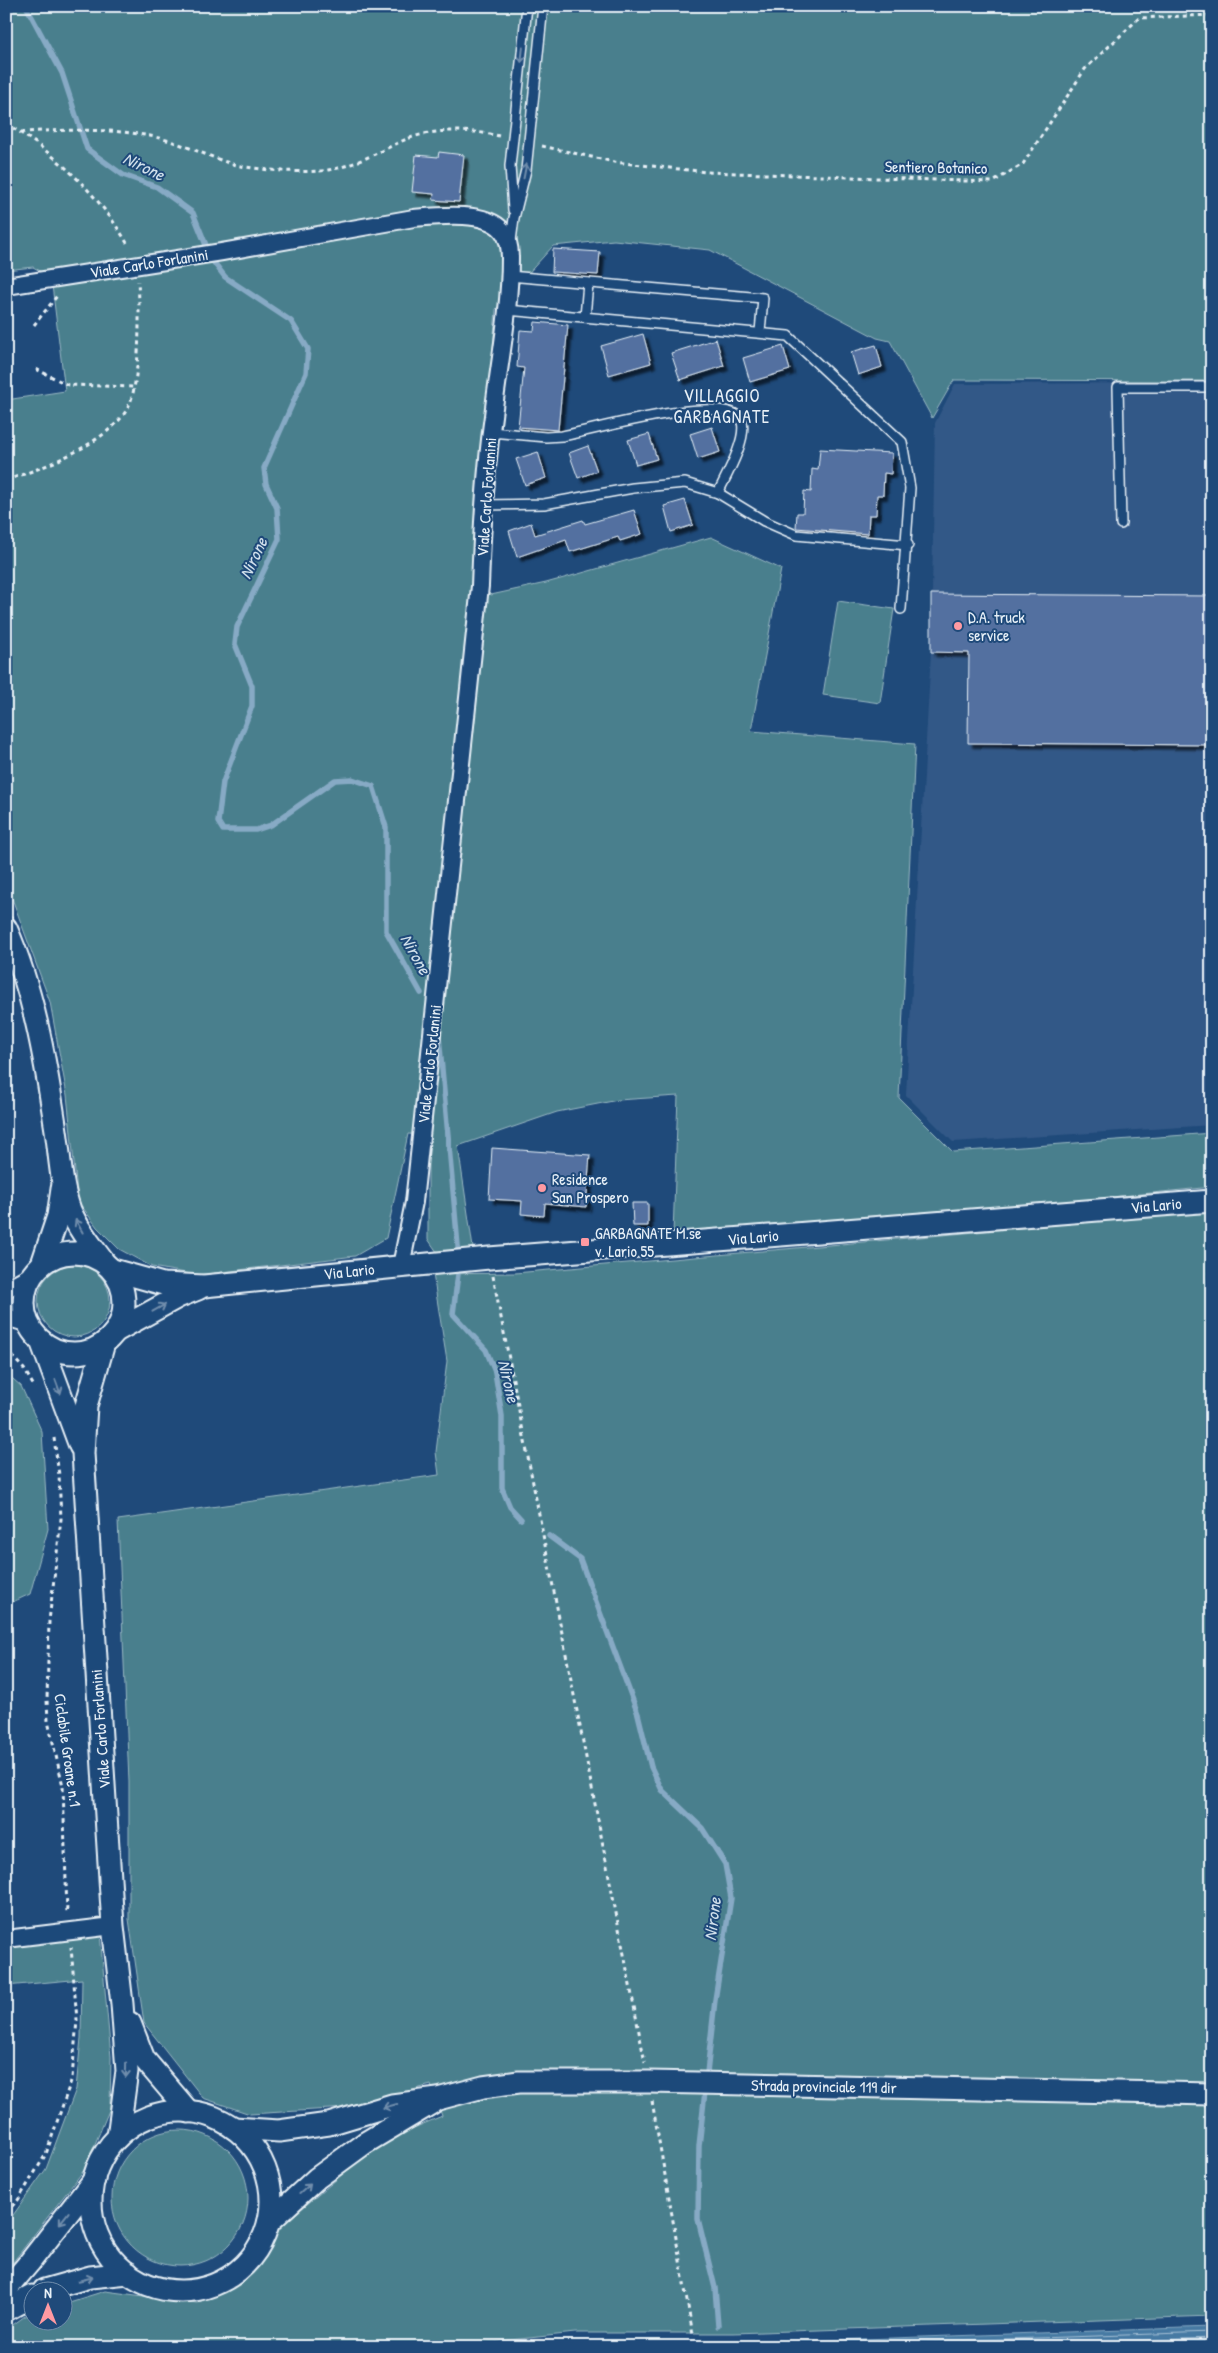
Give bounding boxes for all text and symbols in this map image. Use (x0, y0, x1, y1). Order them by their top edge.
one-way arrow (517, 46, 527, 62)
water label: Nirone (119, 145, 170, 187)
street label: Sentiero Botanico (885, 155, 988, 179)
one-way arrow (521, 163, 531, 179)
street label: Viale Carlo Forlanini (88, 243, 210, 283)
district label: VILLAGGIO GARBAGNATE (674, 383, 770, 429)
street label: Viale Carlo Forlanini (471, 437, 501, 557)
water label: Nirone (233, 532, 274, 583)
place label: D.A. truck service (968, 606, 1025, 646)
marker: D.A. truck service (952, 620, 964, 632)
water label: Nirone (395, 929, 438, 980)
street label: Viale Carlo Forlanini (412, 1003, 446, 1125)
place label: Residence San Prospero (552, 1168, 629, 1208)
marker: Residence San Prospero (536, 1182, 548, 1194)
street label: Via Lario (1130, 1192, 1183, 1218)
one-way arrow (74, 1218, 84, 1233)
place label: GARBAGNATE M.se v. Lario 55 (595, 1222, 702, 1262)
street label: Via Lario (727, 1224, 780, 1250)
marker: GARBAGNATE M.se v. Lario 55 (579, 1236, 591, 1248)
street label: Via Lario (323, 1257, 376, 1285)
one-way arrow (151, 1303, 166, 1312)
water label: Nirone (492, 1357, 526, 1406)
one-way arrow (54, 1379, 63, 1394)
street label: Viale Carlo Forlanini (85, 1669, 115, 1789)
street label: Ciclabile Groane n.1 (49, 1692, 87, 1808)
water label: Nirone (697, 1895, 727, 1942)
one-way arrow (121, 2062, 131, 2078)
street label: Strada provinciale 119 dir (751, 2074, 897, 2098)
one-way arrow (383, 2101, 399, 2111)
one-way arrow (299, 2183, 312, 2195)
one-way arrow (59, 2211, 70, 2224)
one-way arrow (77, 2274, 93, 2283)
north arrow (22, 2280, 72, 2330)
text: N (44, 2283, 52, 2302)

